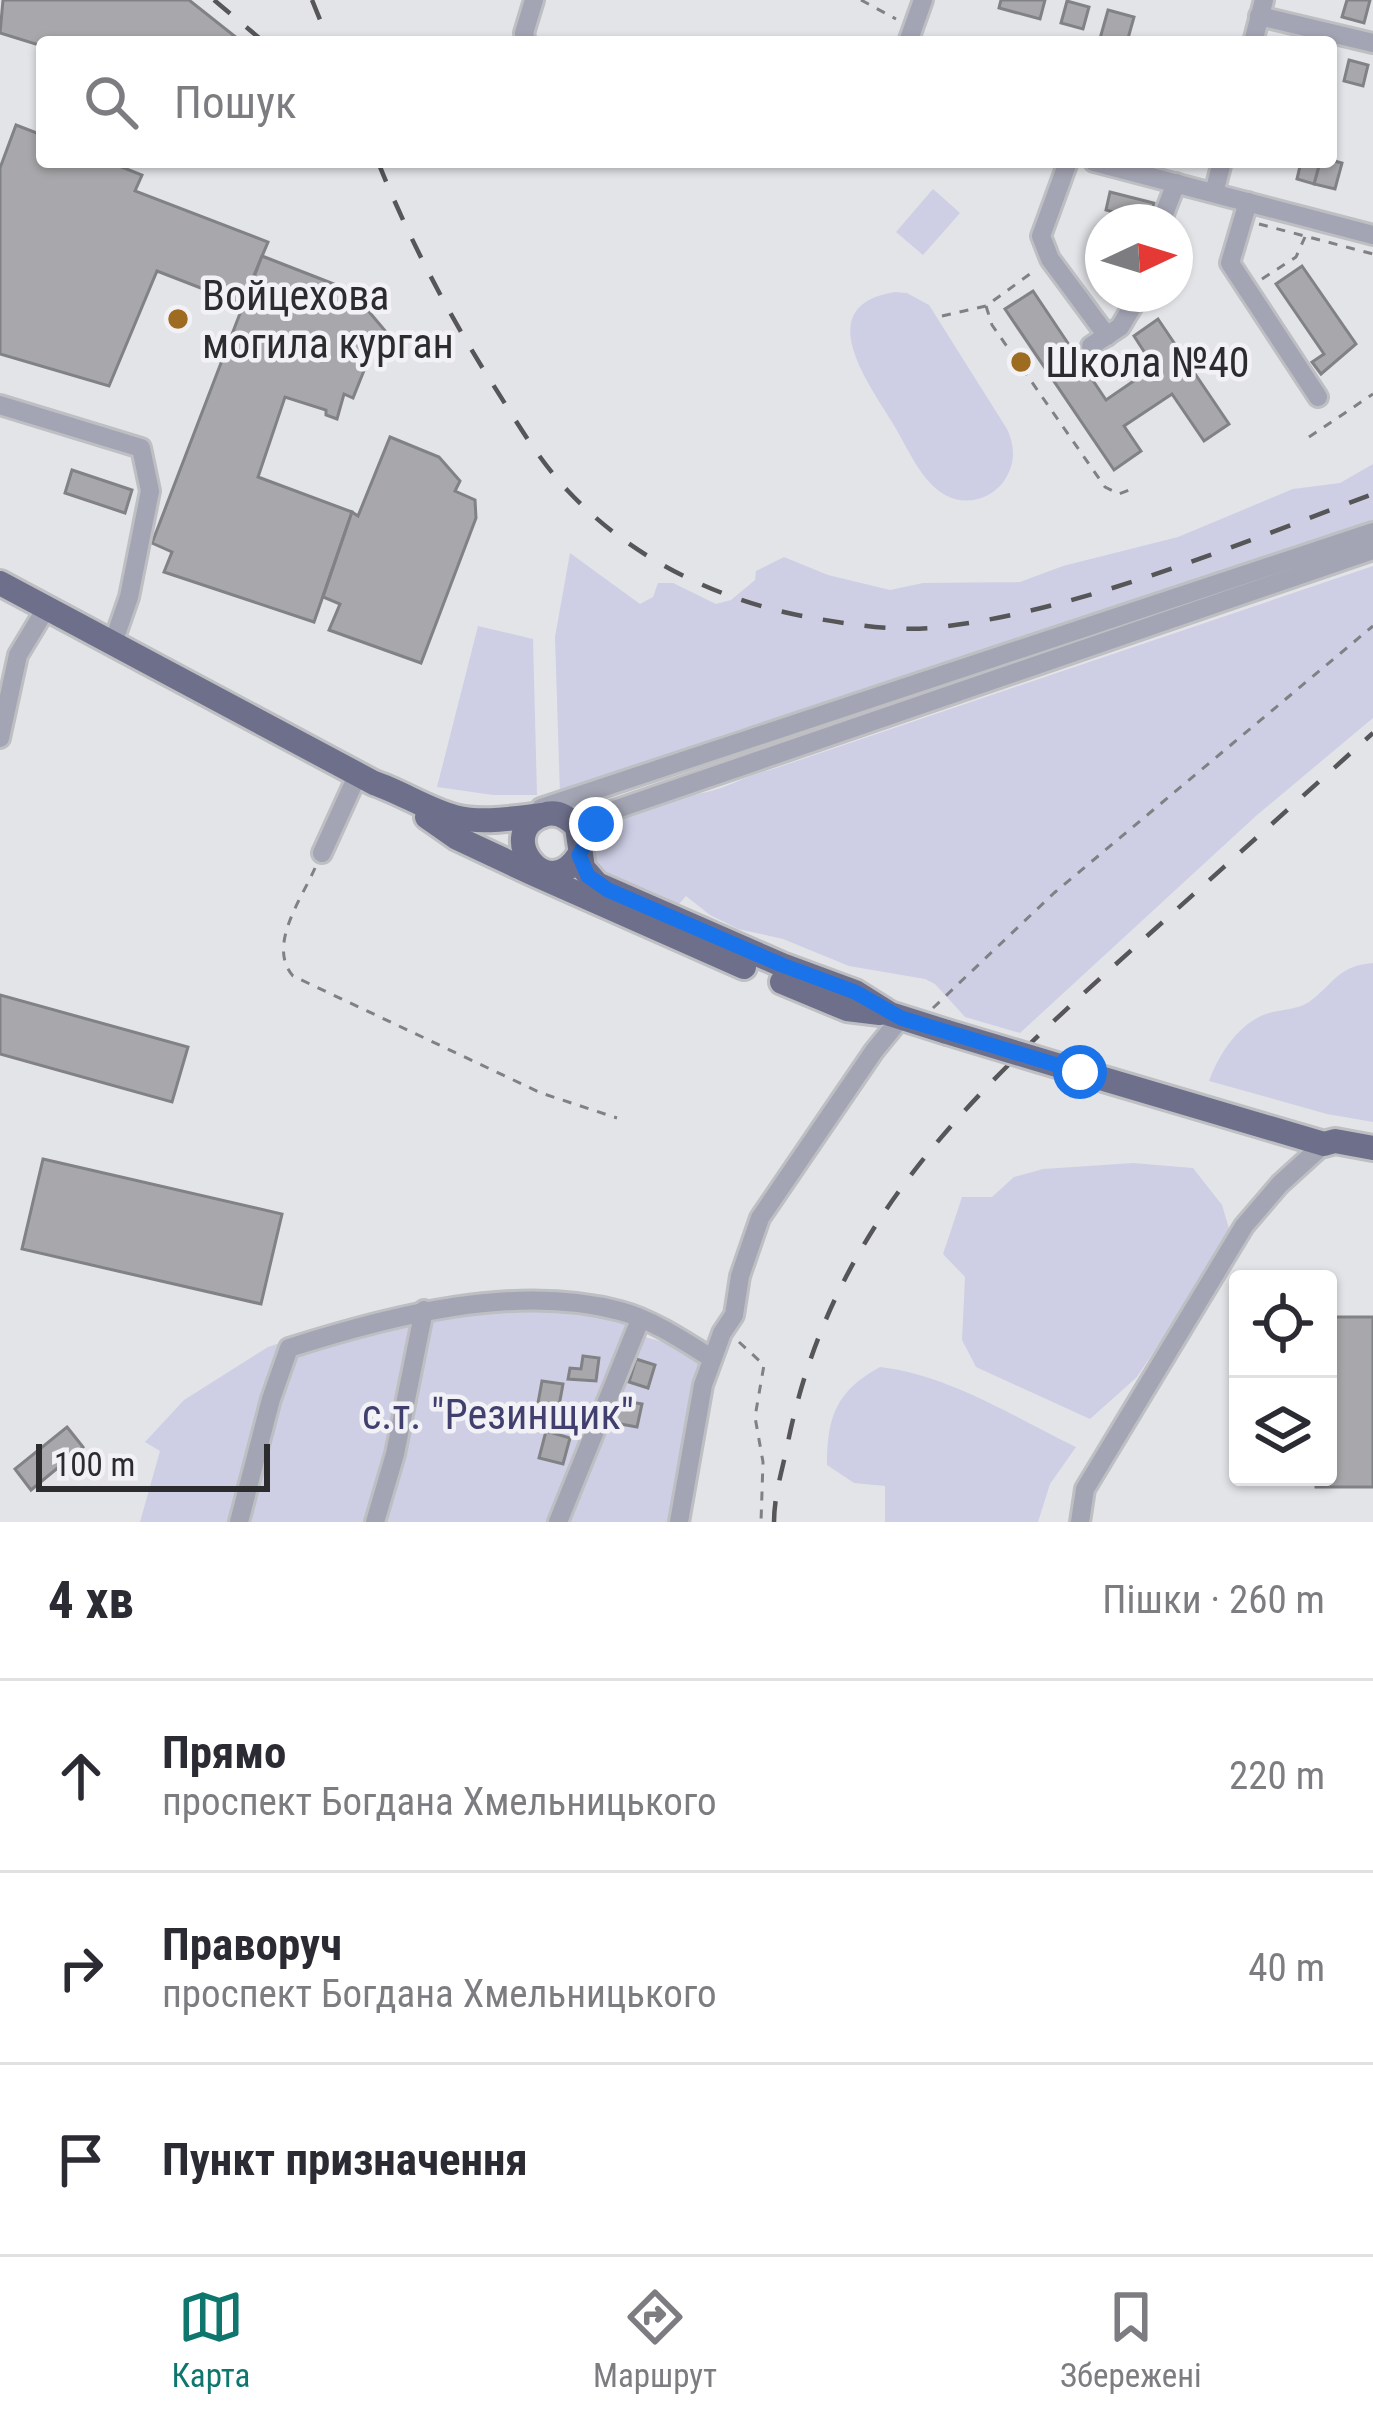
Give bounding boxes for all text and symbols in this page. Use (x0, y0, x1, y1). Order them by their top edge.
search box (36, 36, 1337, 168)
icon: search (78, 69, 144, 135)
text: Пошук (174, 76, 297, 129)
north arrow (1085, 204, 1193, 312)
place label: Войцехова могила курган (202, 271, 454, 368)
marker: Войцехова могила курган (165, 306, 191, 332)
place label: Школа №40 (1045, 338, 1250, 387)
marker: Школа №40 (1008, 349, 1034, 375)
route end (569, 797, 623, 851)
route start (1053, 1045, 1107, 1099)
map controls (1229, 1270, 1337, 1486)
button: locate (1229, 1270, 1337, 1378)
button: layers (1229, 1378, 1337, 1486)
park label: с.т. "Резинщик" (362, 1390, 634, 1439)
scale bar (36, 1438, 270, 1491)
text: 100 m (54, 1445, 135, 1484)
text: 4 хв (48, 1571, 134, 1630)
text: Пішки · 260 m (1102, 1577, 1325, 1623)
text: Прямо (162, 1726, 286, 1779)
icon: ahead (48, 1743, 114, 1809)
text: 220 m (1229, 1753, 1325, 1799)
text: проспект Богдана Хмельницького (162, 1779, 717, 1825)
text: Праворуч (162, 1918, 342, 1971)
icon: right (48, 1935, 114, 2001)
text: 40 m (1248, 1945, 1325, 1991)
text: проспект Богдана Хмельницького (162, 1971, 717, 2017)
icon: arrive (48, 2127, 114, 2193)
text: Пункт призначення (162, 2133, 528, 2186)
tab: Карта (171, 2284, 250, 2395)
tab: Маршрут (593, 2284, 717, 2395)
tab: Збережені (1060, 2284, 1202, 2395)

